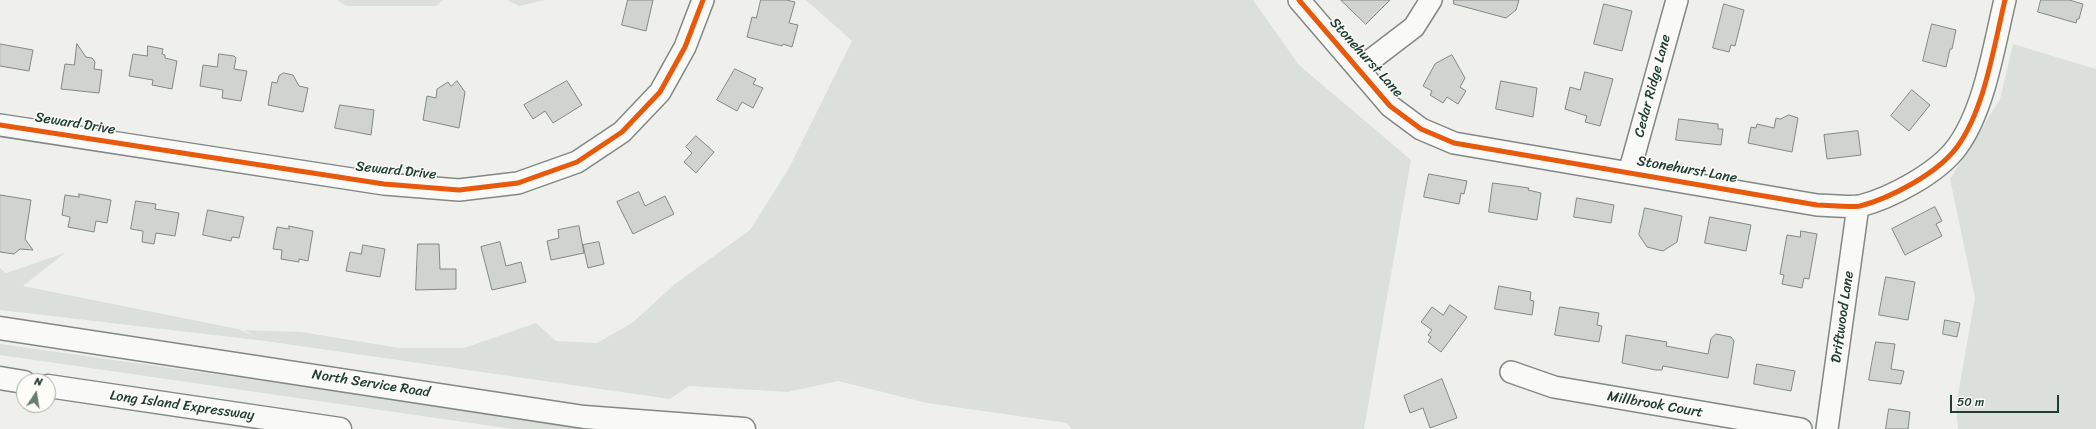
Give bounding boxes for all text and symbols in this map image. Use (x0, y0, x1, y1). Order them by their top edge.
street label: Stonehurst Lane (1326, 15, 1406, 101)
street label: Cedar Ridge Lane (1631, 33, 1675, 139)
street label: Seward Drive (34, 109, 116, 139)
street label: Stonehurst Lane (1636, 153, 1738, 187)
street label: Seward Drive (355, 158, 437, 184)
street label: Driftwood Lane (1828, 270, 1858, 364)
street label: North Service Road (311, 366, 431, 402)
text: N (33, 372, 44, 392)
north arrow (16, 373, 56, 413)
scale bar (1952, 387, 2061, 413)
street label: Long Island Expressway (109, 388, 255, 424)
street label: Millbrook Court (1606, 388, 1704, 422)
text: 50 m (1957, 391, 1984, 413)

